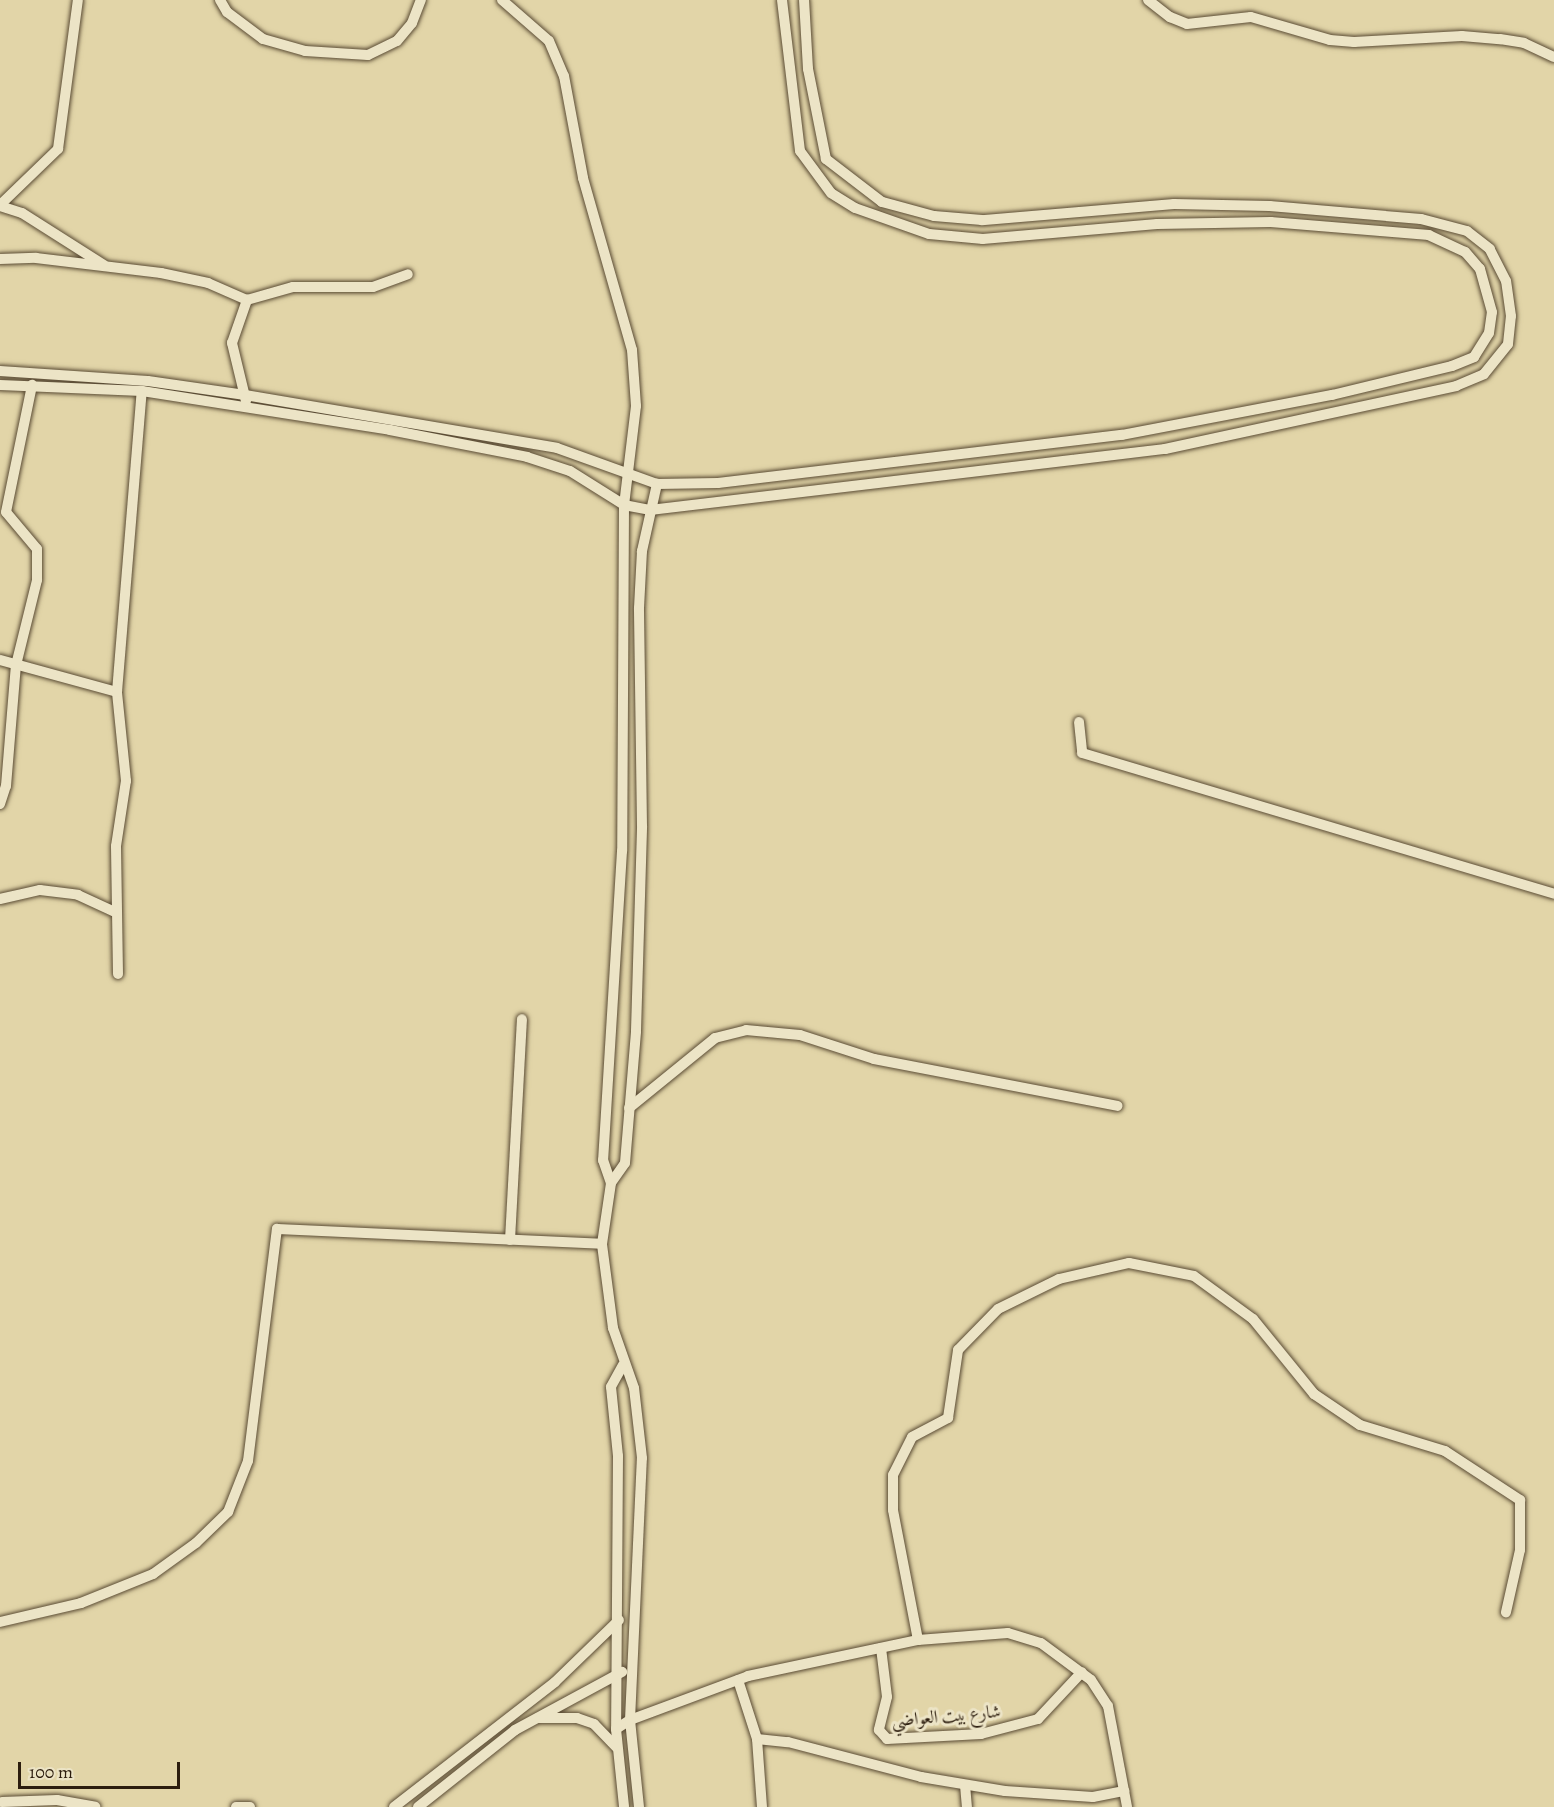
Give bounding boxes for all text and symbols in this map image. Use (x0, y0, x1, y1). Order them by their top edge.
street label: شارع بيت العواضي (891, 1700, 1001, 1732)
scale bar (21, 1750, 183, 1788)
text: 100 m (29, 1760, 73, 1784)

